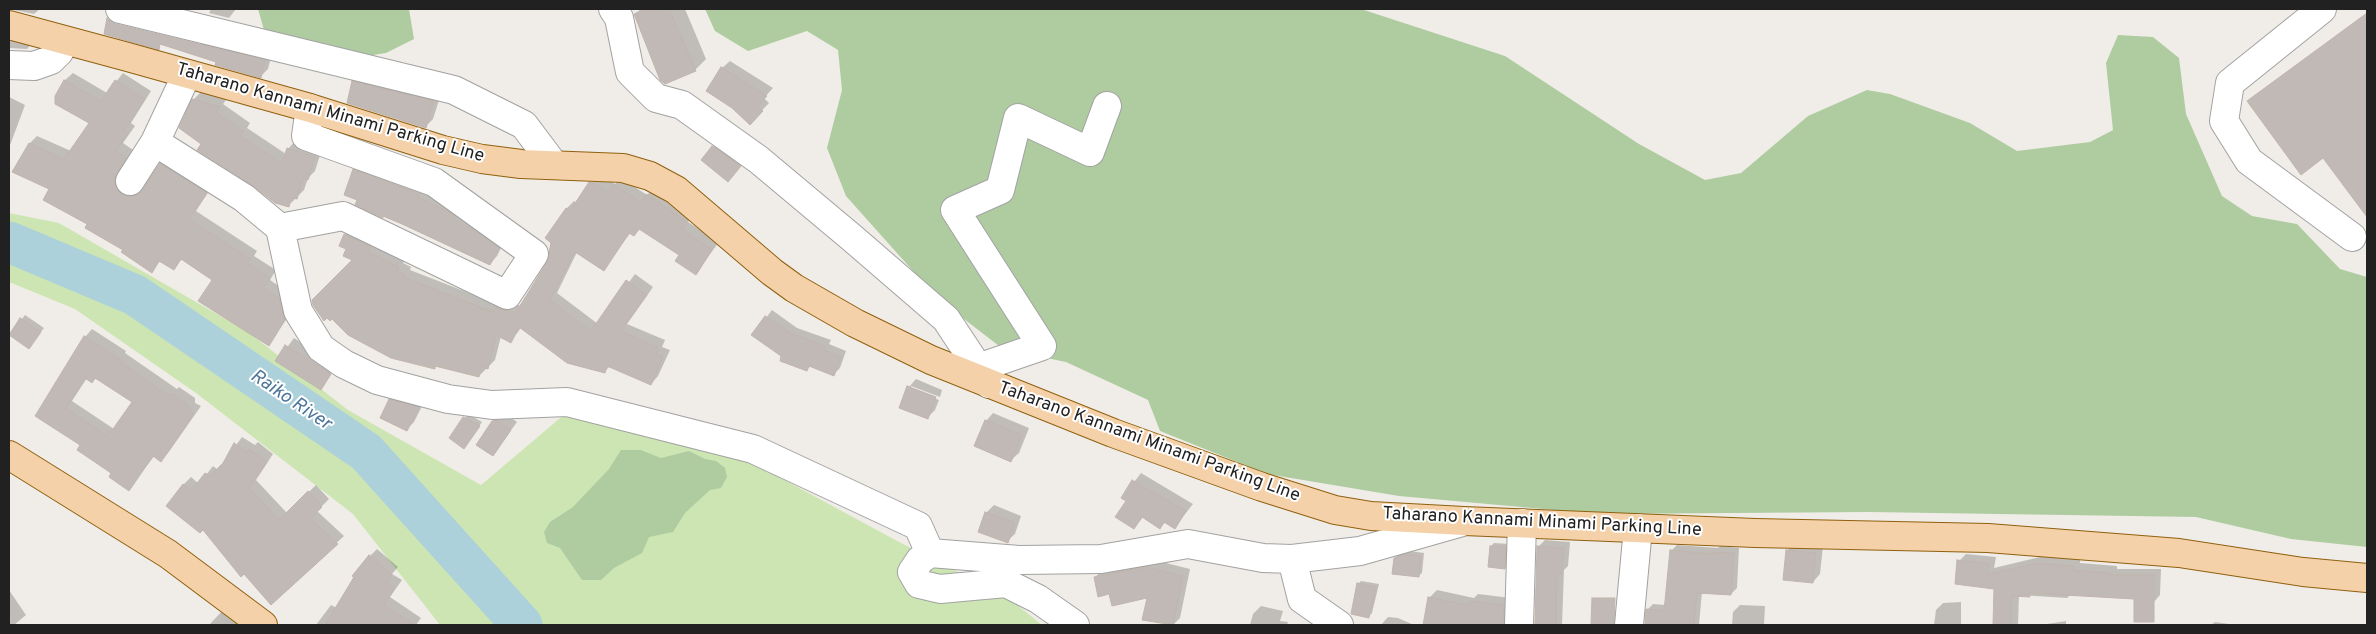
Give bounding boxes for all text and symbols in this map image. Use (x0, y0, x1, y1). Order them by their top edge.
street label: Taharano Kannami Minami Parking Line (173, 60, 487, 168)
water label: Raiko River (245, 366, 335, 436)
street label: Taharano Kannami Minami Parking Line (995, 378, 1303, 508)
street label: Taharano Kannami Minami Parking Line (1382, 504, 1702, 542)

